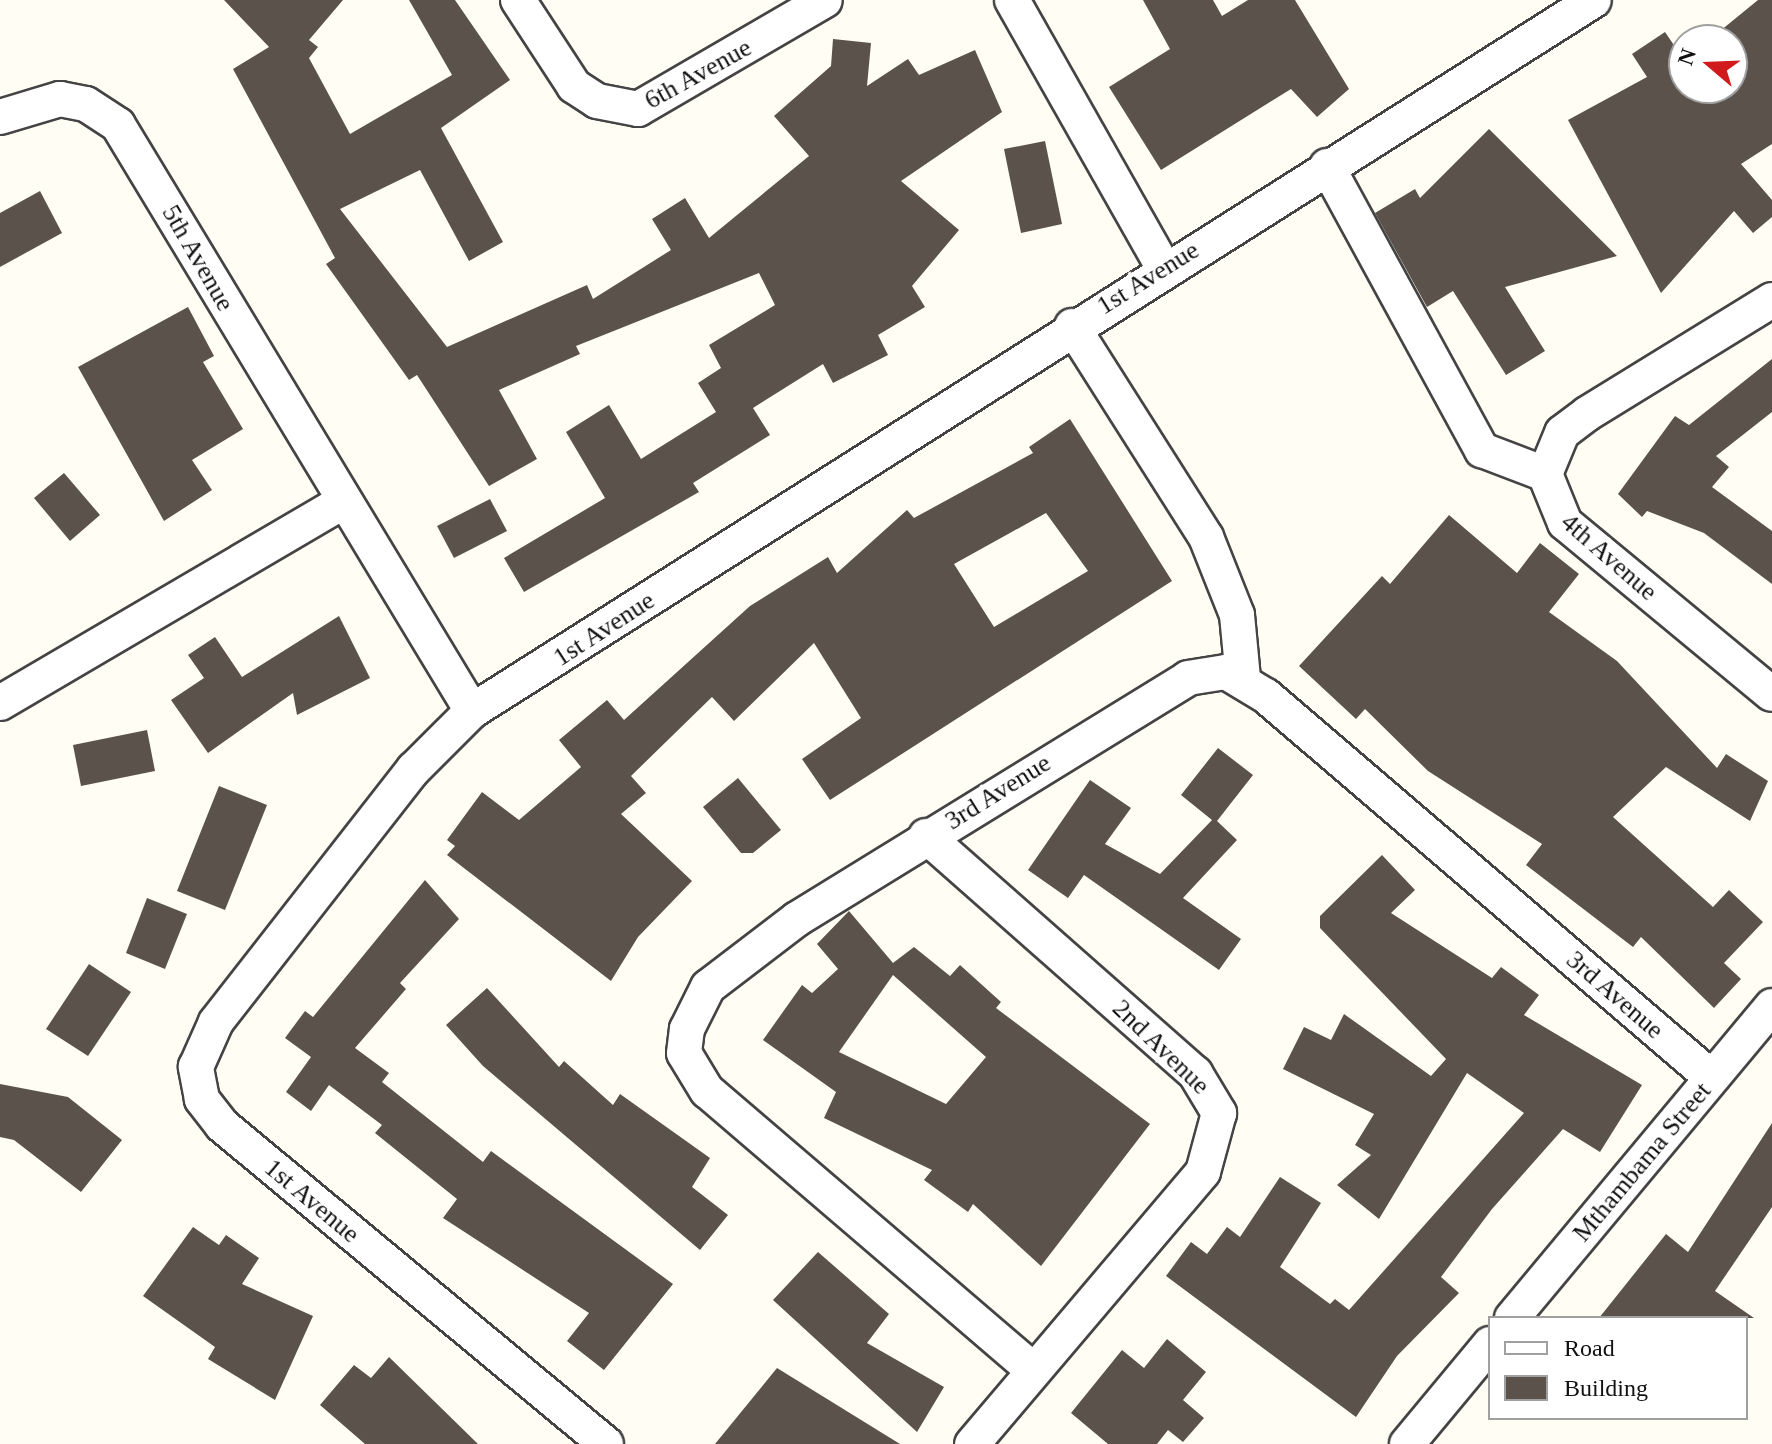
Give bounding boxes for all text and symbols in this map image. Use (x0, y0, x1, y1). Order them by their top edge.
north arrow (1668, 24, 1748, 104)
street label: 6th Avenue (639, 32, 757, 116)
text: N (1672, 45, 1701, 68)
street label: 5th Avenue (155, 199, 241, 317)
street label: 1st Avenue (1091, 234, 1205, 322)
street label: 4th Avenue (1554, 506, 1664, 608)
street label: 1st Avenue (547, 584, 661, 674)
street label: 3rd Avenue (939, 747, 1057, 837)
street label: 3rd Avenue (1559, 944, 1671, 1046)
street label: 2nd Avenue (1105, 993, 1217, 1101)
street label: Mthambama Street (1566, 1076, 1718, 1248)
street label: 1st Avenue (258, 1152, 366, 1250)
legend (1488, 1316, 1748, 1420)
text: Road (1564, 1335, 1615, 1361)
text: Building (1564, 1375, 1648, 1401)

